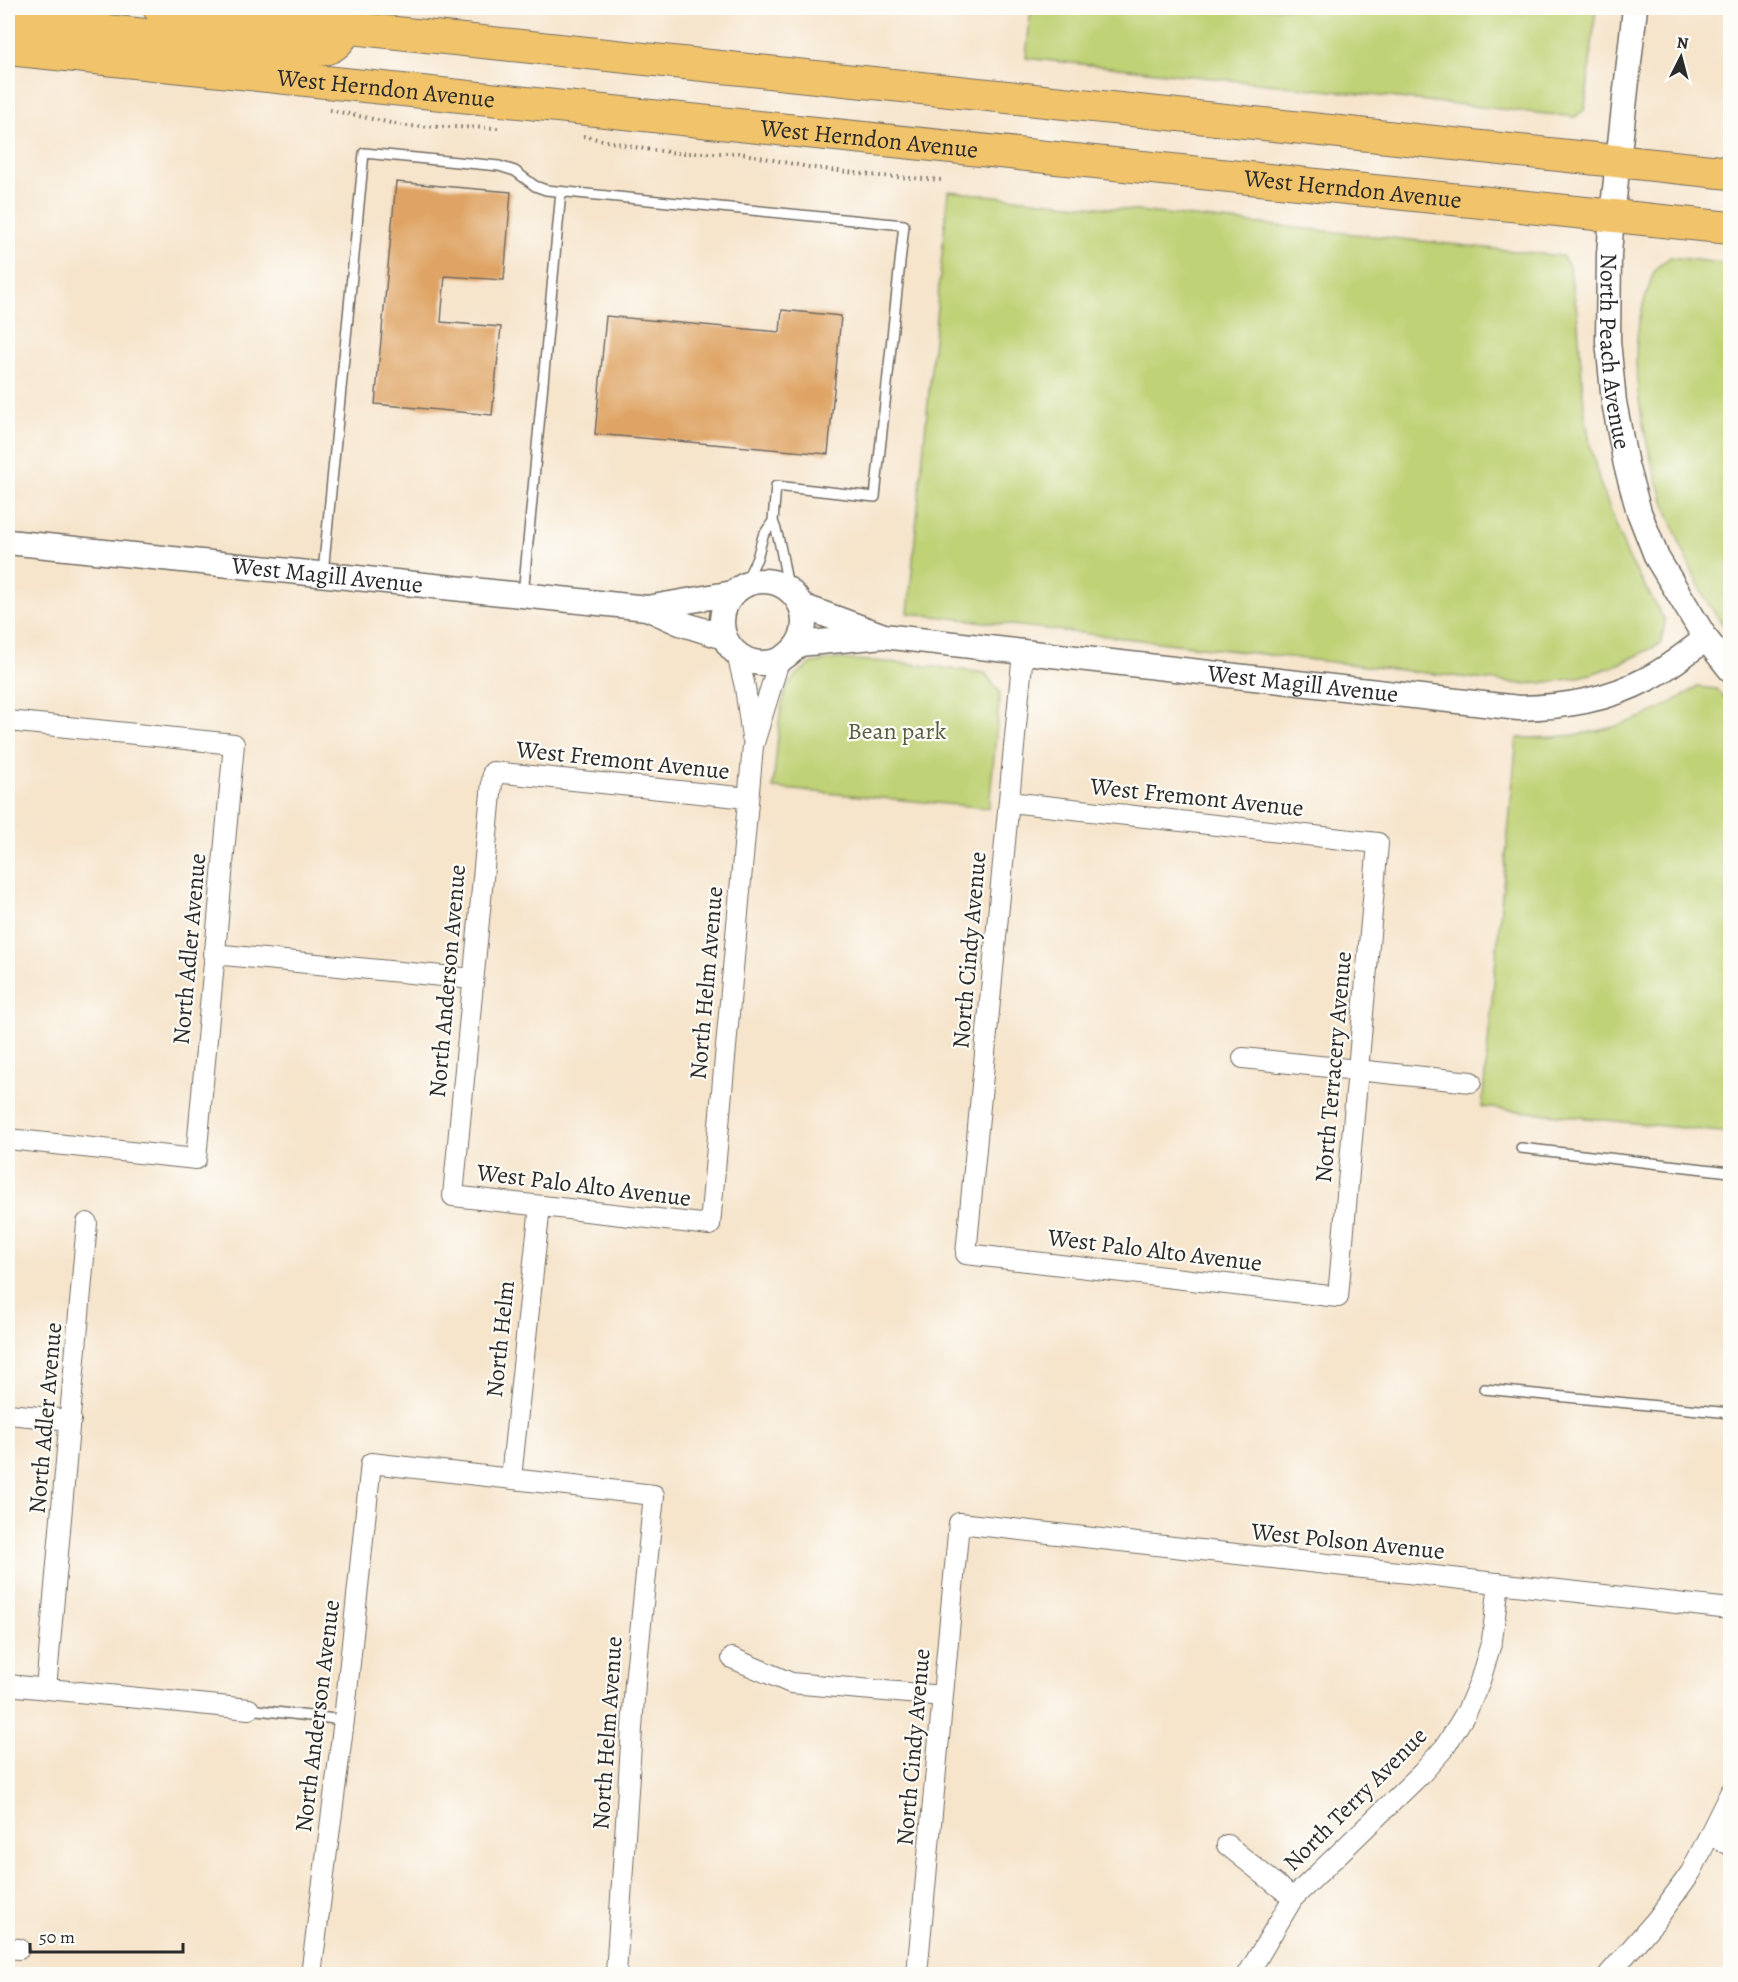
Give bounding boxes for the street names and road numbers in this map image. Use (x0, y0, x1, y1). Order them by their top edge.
street label: West Herndon Avenue (275, 61, 496, 116)
street label: West Herndon Avenue (758, 111, 980, 166)
street label: West Herndon Avenue (1241, 161, 1463, 216)
street label: North Peach Avenue (1592, 253, 1639, 452)
street label: West Magill Avenue (229, 549, 424, 601)
street label: West Magill Avenue (1205, 657, 1400, 710)
street label: West Fremont Avenue (514, 733, 731, 787)
street label: West Fremont Avenue (1088, 770, 1305, 824)
street label: North Cindy Avenue (944, 850, 994, 1050)
street label: North Adler Avenue (165, 852, 213, 1046)
street label: North Anderson Avenue (421, 863, 473, 1099)
street label: North Helm Avenue (682, 885, 730, 1081)
street label: North Terracery Avenue (1307, 950, 1359, 1184)
street label: West Palo Alto Avenue (474, 1156, 693, 1214)
street label: West Palo Alto Avenue (1045, 1221, 1264, 1279)
street label: North Helm (478, 1279, 522, 1399)
street label: North Adler Avenue (21, 1321, 69, 1515)
street label: West Polson Avenue (1249, 1515, 1446, 1567)
street label: North Anderson Avenue (287, 1598, 347, 1834)
street label: North Helm Avenue (584, 1635, 630, 1831)
street label: North Cindy Avenue (888, 1647, 938, 1847)
street label: North Terry Avenue (1276, 1720, 1434, 1878)

